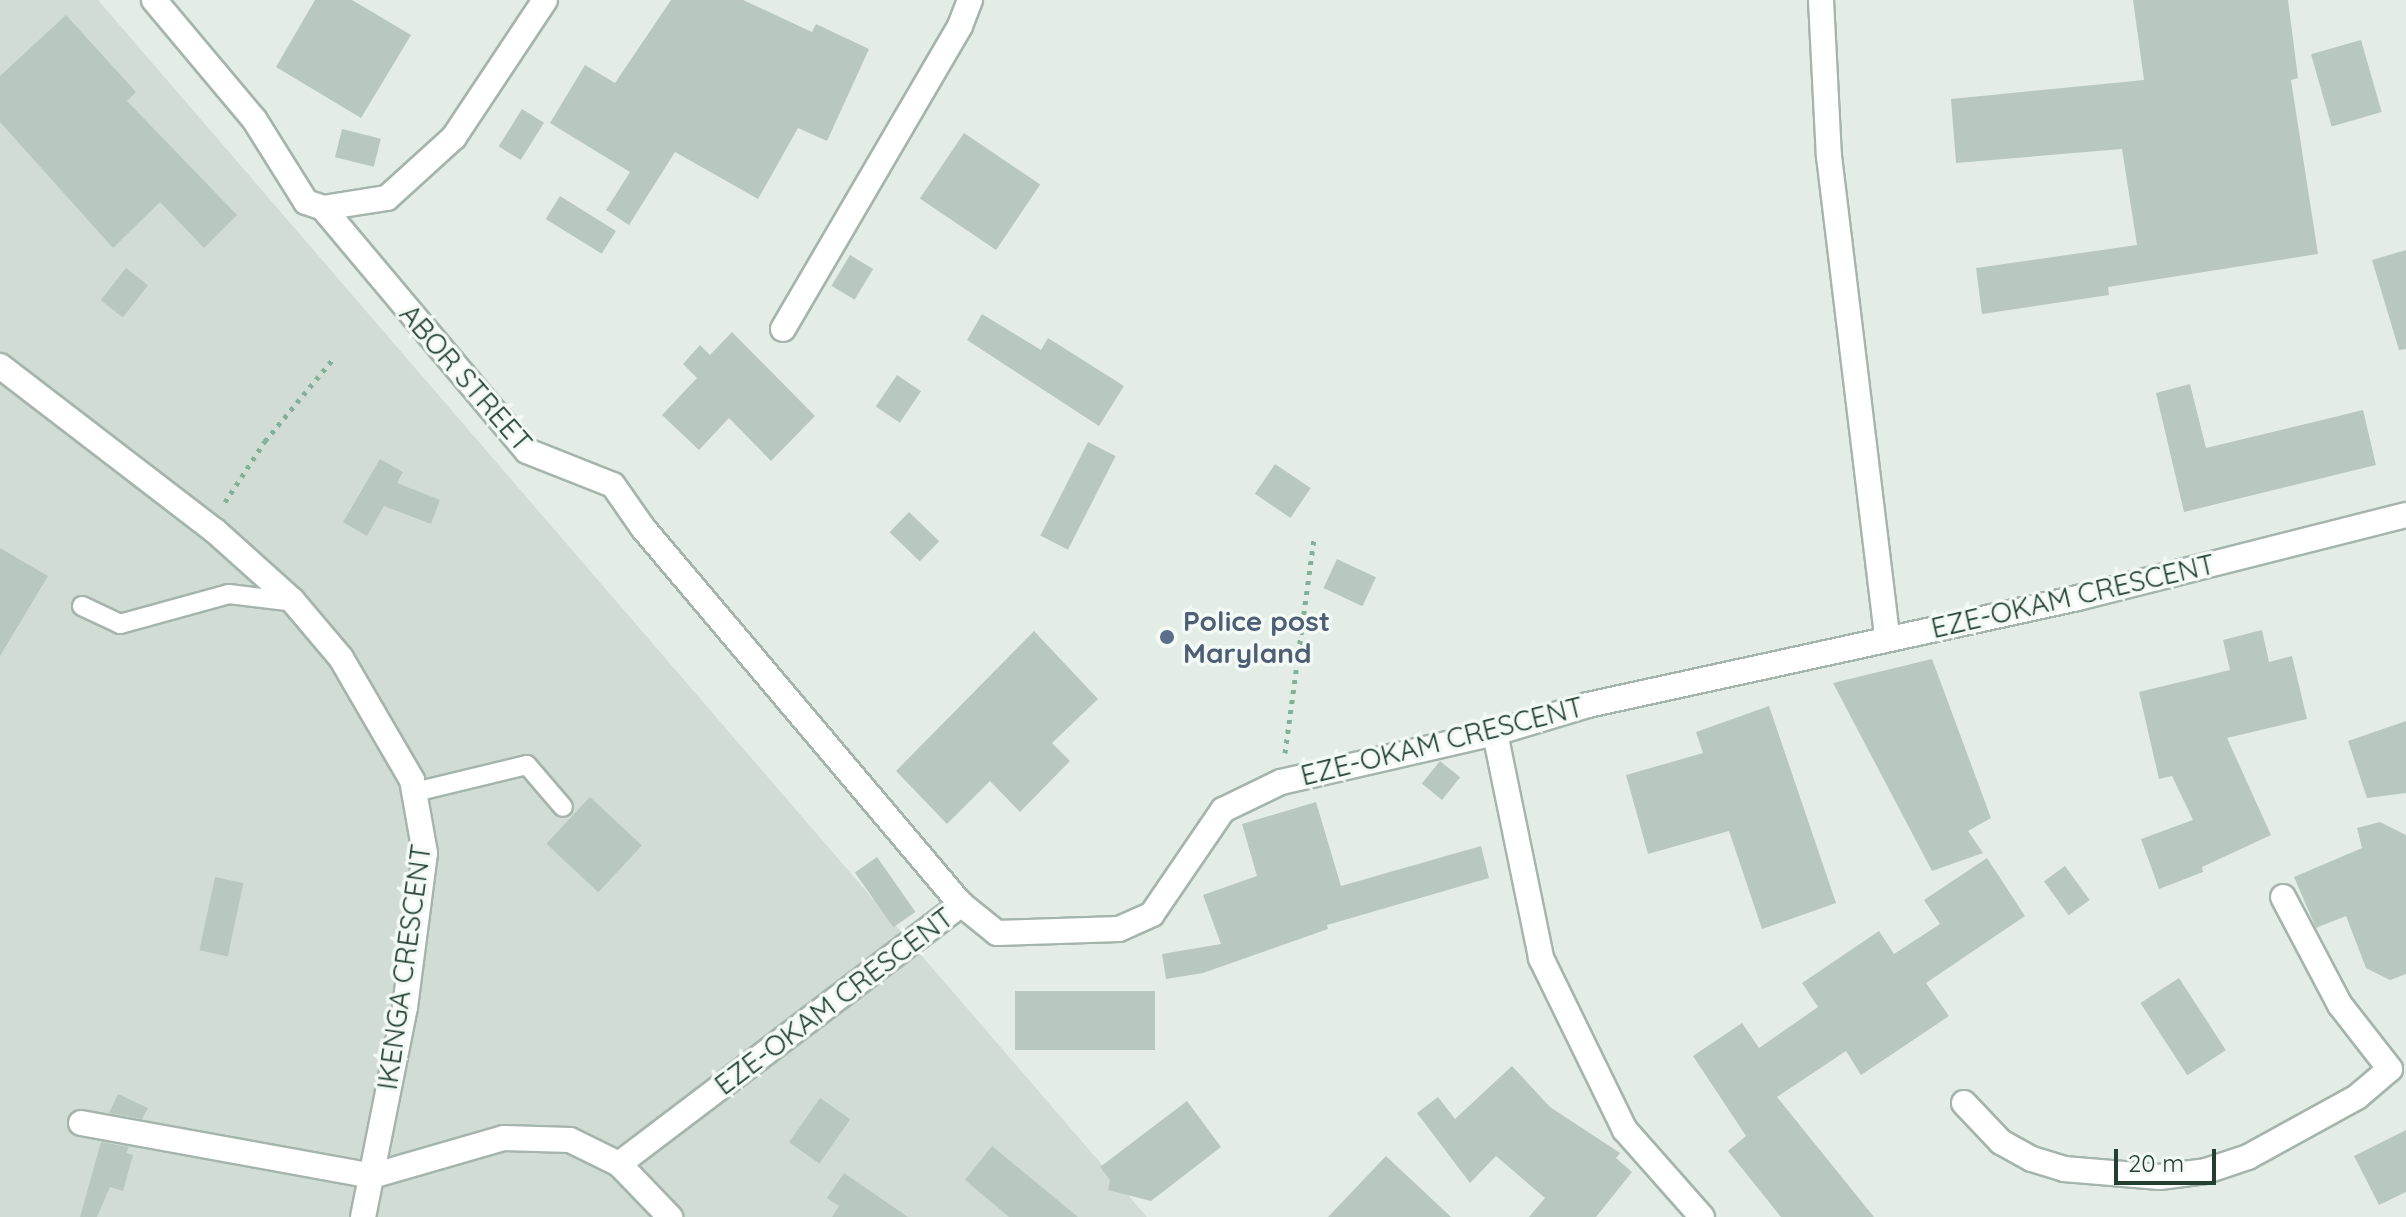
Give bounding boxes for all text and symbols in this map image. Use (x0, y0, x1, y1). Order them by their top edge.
street label: ABOR STREET (393, 297, 539, 459)
street label: EZE-OKAM CRESCENT (1928, 547, 2218, 645)
place label: Police post Maryland (1183, 604, 1330, 670)
marker: Police post Maryland (1158, 628, 1176, 646)
street label: EZE-OKAM CRESCENT (1297, 690, 1587, 792)
street label: IKENGA CRESCENT (370, 842, 438, 1092)
street label: EZE-OKAM CRESCENT (708, 900, 960, 1102)
scale bar (2118, 1133, 2220, 1183)
text: 20 m (2128, 1148, 2184, 1178)

